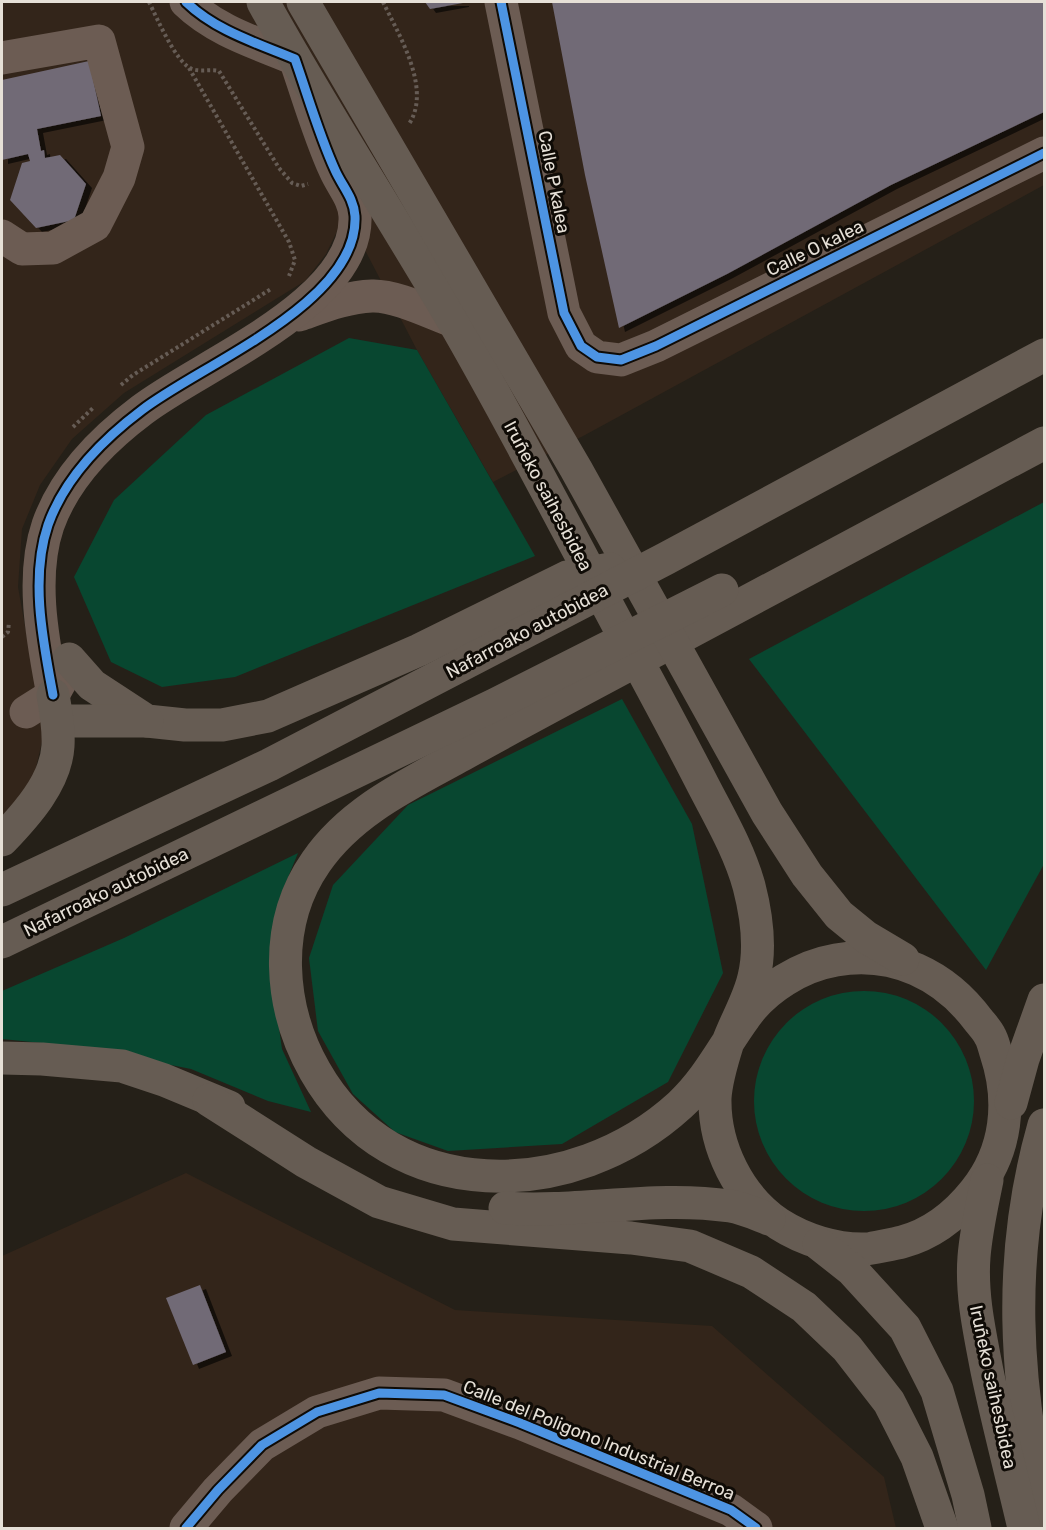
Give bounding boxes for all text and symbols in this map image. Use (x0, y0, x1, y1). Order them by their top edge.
street label: Calle P kalea (533, 129, 575, 235)
street label: Calle O kalea (763, 215, 867, 281)
street label: Iruñeko saihesbidea (499, 417, 597, 575)
street label: Nafarroako autobidea (442, 579, 612, 683)
street label: Nafarroako autobidea (20, 843, 192, 941)
street label: Iruñeko saihesbidea (965, 1303, 1021, 1471)
street label: Calle del Poligono Industrial Berroa (460, 1375, 738, 1505)

